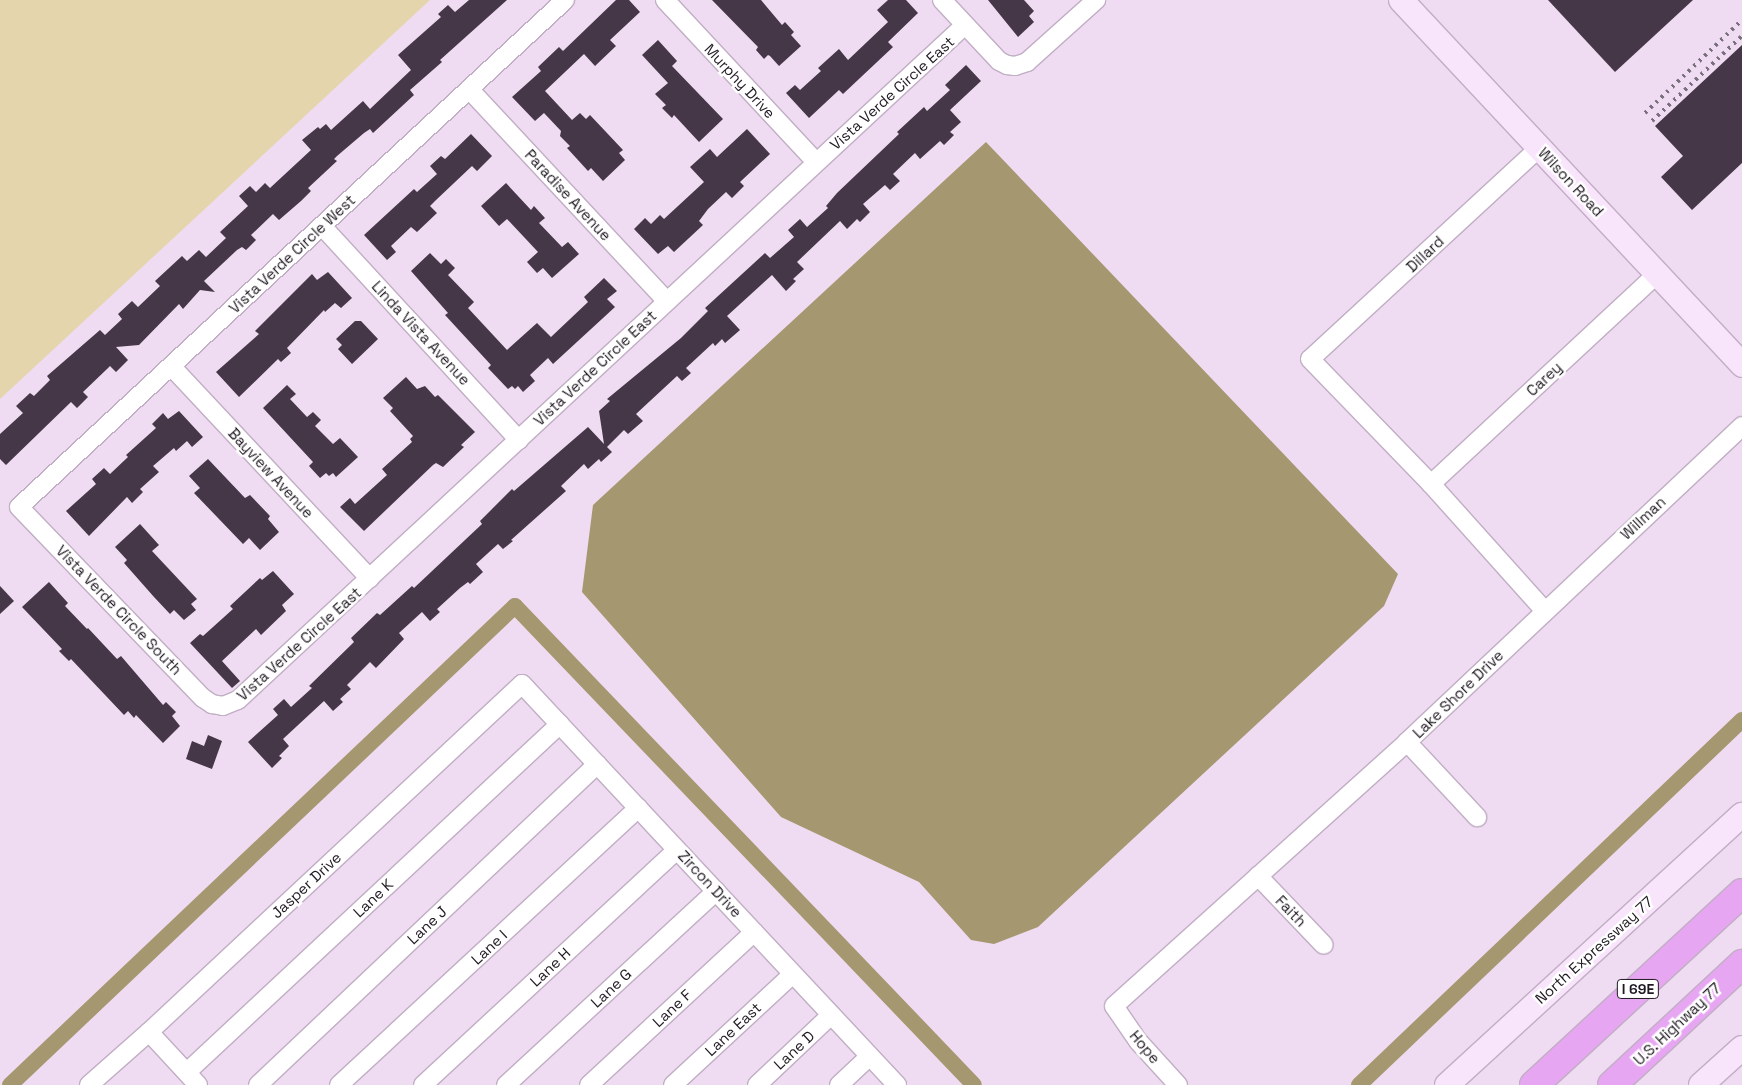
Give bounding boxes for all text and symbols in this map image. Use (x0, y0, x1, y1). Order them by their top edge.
street label: Vista Verde Circle East (826, 32, 958, 154)
street label: Murphy Drive (701, 40, 779, 122)
street label: Wilson Road (1535, 144, 1607, 220)
street label: Paradise Avenue (521, 146, 615, 244)
street label: Vista Verde Circle West (225, 191, 359, 317)
street label: Dillard (1403, 232, 1447, 276)
street label: Linda Vista Avenue (368, 277, 474, 389)
street label: Vista Verde Circle East (530, 306, 660, 430)
street label: Carey (1523, 358, 1565, 400)
street label: Bayview Avenue (225, 424, 317, 522)
street label: Willman (1617, 493, 1669, 543)
street label: Vista Verde Circle South (52, 541, 186, 679)
street label: Vista Verde Circle East (233, 583, 365, 705)
street label: Lake Shore Drive (1409, 646, 1507, 742)
street label: Zircon Drive (674, 847, 746, 921)
street label: Jasper Drive (267, 848, 345, 922)
street label: Lane K (349, 875, 397, 921)
street label: Faith (1272, 892, 1310, 930)
street label: North Expressway 77 (1531, 892, 1657, 1008)
street label: Lane J (403, 902, 451, 948)
street label: Lane I (467, 926, 511, 968)
street label: Lane H (526, 944, 574, 990)
street label: Lane G (587, 965, 635, 1011)
road number: I 69E (1617, 978, 1659, 1001)
street label: U.S. Highway 77 (1630, 979, 1724, 1069)
street label: Lane F (649, 985, 695, 1031)
street label: Lane East (701, 998, 765, 1060)
street label: Lane D (770, 1027, 818, 1073)
street label: Hope (1126, 1027, 1164, 1067)

